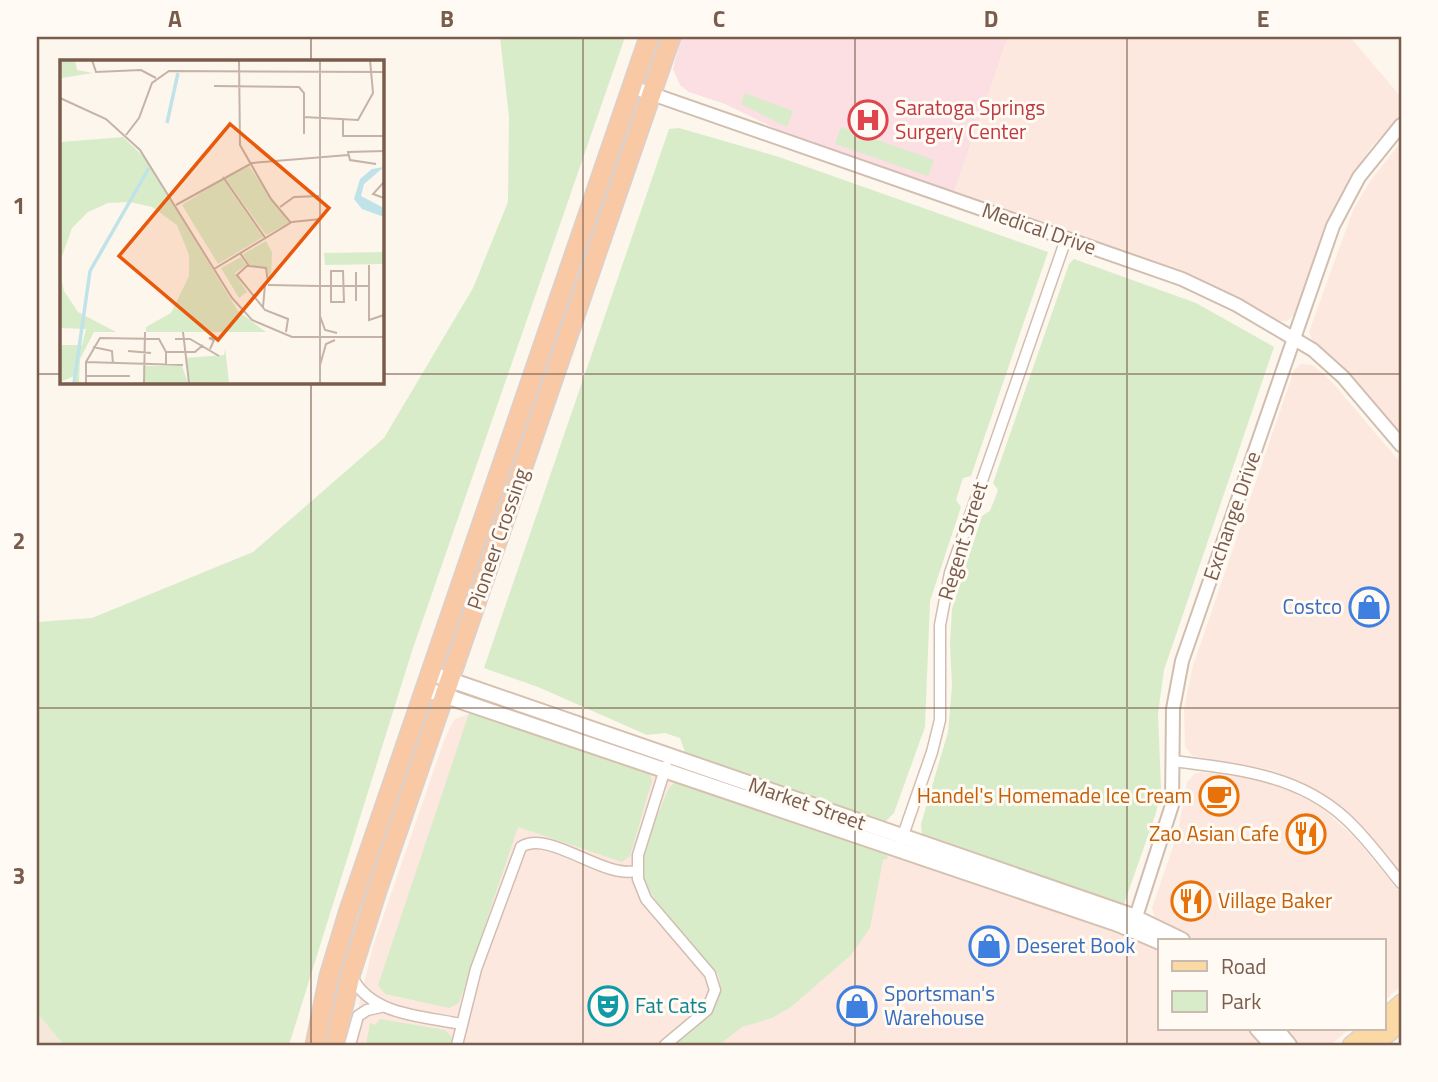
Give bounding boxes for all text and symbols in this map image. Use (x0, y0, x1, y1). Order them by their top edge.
text: A (168, 1, 182, 36)
text: B (440, 1, 454, 36)
text: C (713, 1, 725, 36)
text: D (984, 1, 998, 36)
text: E (1257, 1, 1269, 36)
inset map (60, 60, 383, 383)
place label: Saratoga Springs Surgery Center (895, 91, 1045, 147)
hospital icon: Saratoga Springs Surgery Center (847, 99, 889, 141)
text: 1 (13, 188, 25, 223)
street label: Medical Drive (978, 194, 1101, 263)
street label: Exchange Drive (1194, 447, 1268, 585)
street label: Pioneer Crossing (458, 463, 536, 614)
street label: Regent Street (929, 477, 995, 604)
text: 2 (13, 523, 25, 558)
shop icon: Costco (1348, 586, 1390, 628)
place label: Costco (1282, 590, 1342, 622)
street label: Market Street (744, 768, 871, 838)
cafe icon: Handel's Homemade Ice Cream (1198, 775, 1240, 817)
place label: Handel's Homemade Ice Cream (917, 779, 1192, 811)
restaurant icon: Zao Asian Cafe (1285, 813, 1327, 855)
place label: Zao Asian Cafe (1149, 817, 1279, 849)
text: 3 (13, 858, 25, 893)
restaurant icon: Village Baker (1170, 880, 1212, 922)
place label: Village Baker (1218, 884, 1332, 916)
shop icon: Deseret Book (968, 925, 1010, 967)
place label: Deseret Book (1016, 929, 1135, 961)
legend (1158, 939, 1386, 1030)
text: Road (1221, 950, 1266, 982)
place label: Sportsman's Warehouse (884, 977, 995, 1033)
theatre icon: Fat Cats (587, 985, 629, 1027)
shop icon: Sportsman's Warehouse (836, 985, 878, 1027)
text: Park (1221, 985, 1261, 1017)
place label: Fat Cats (635, 989, 707, 1021)

